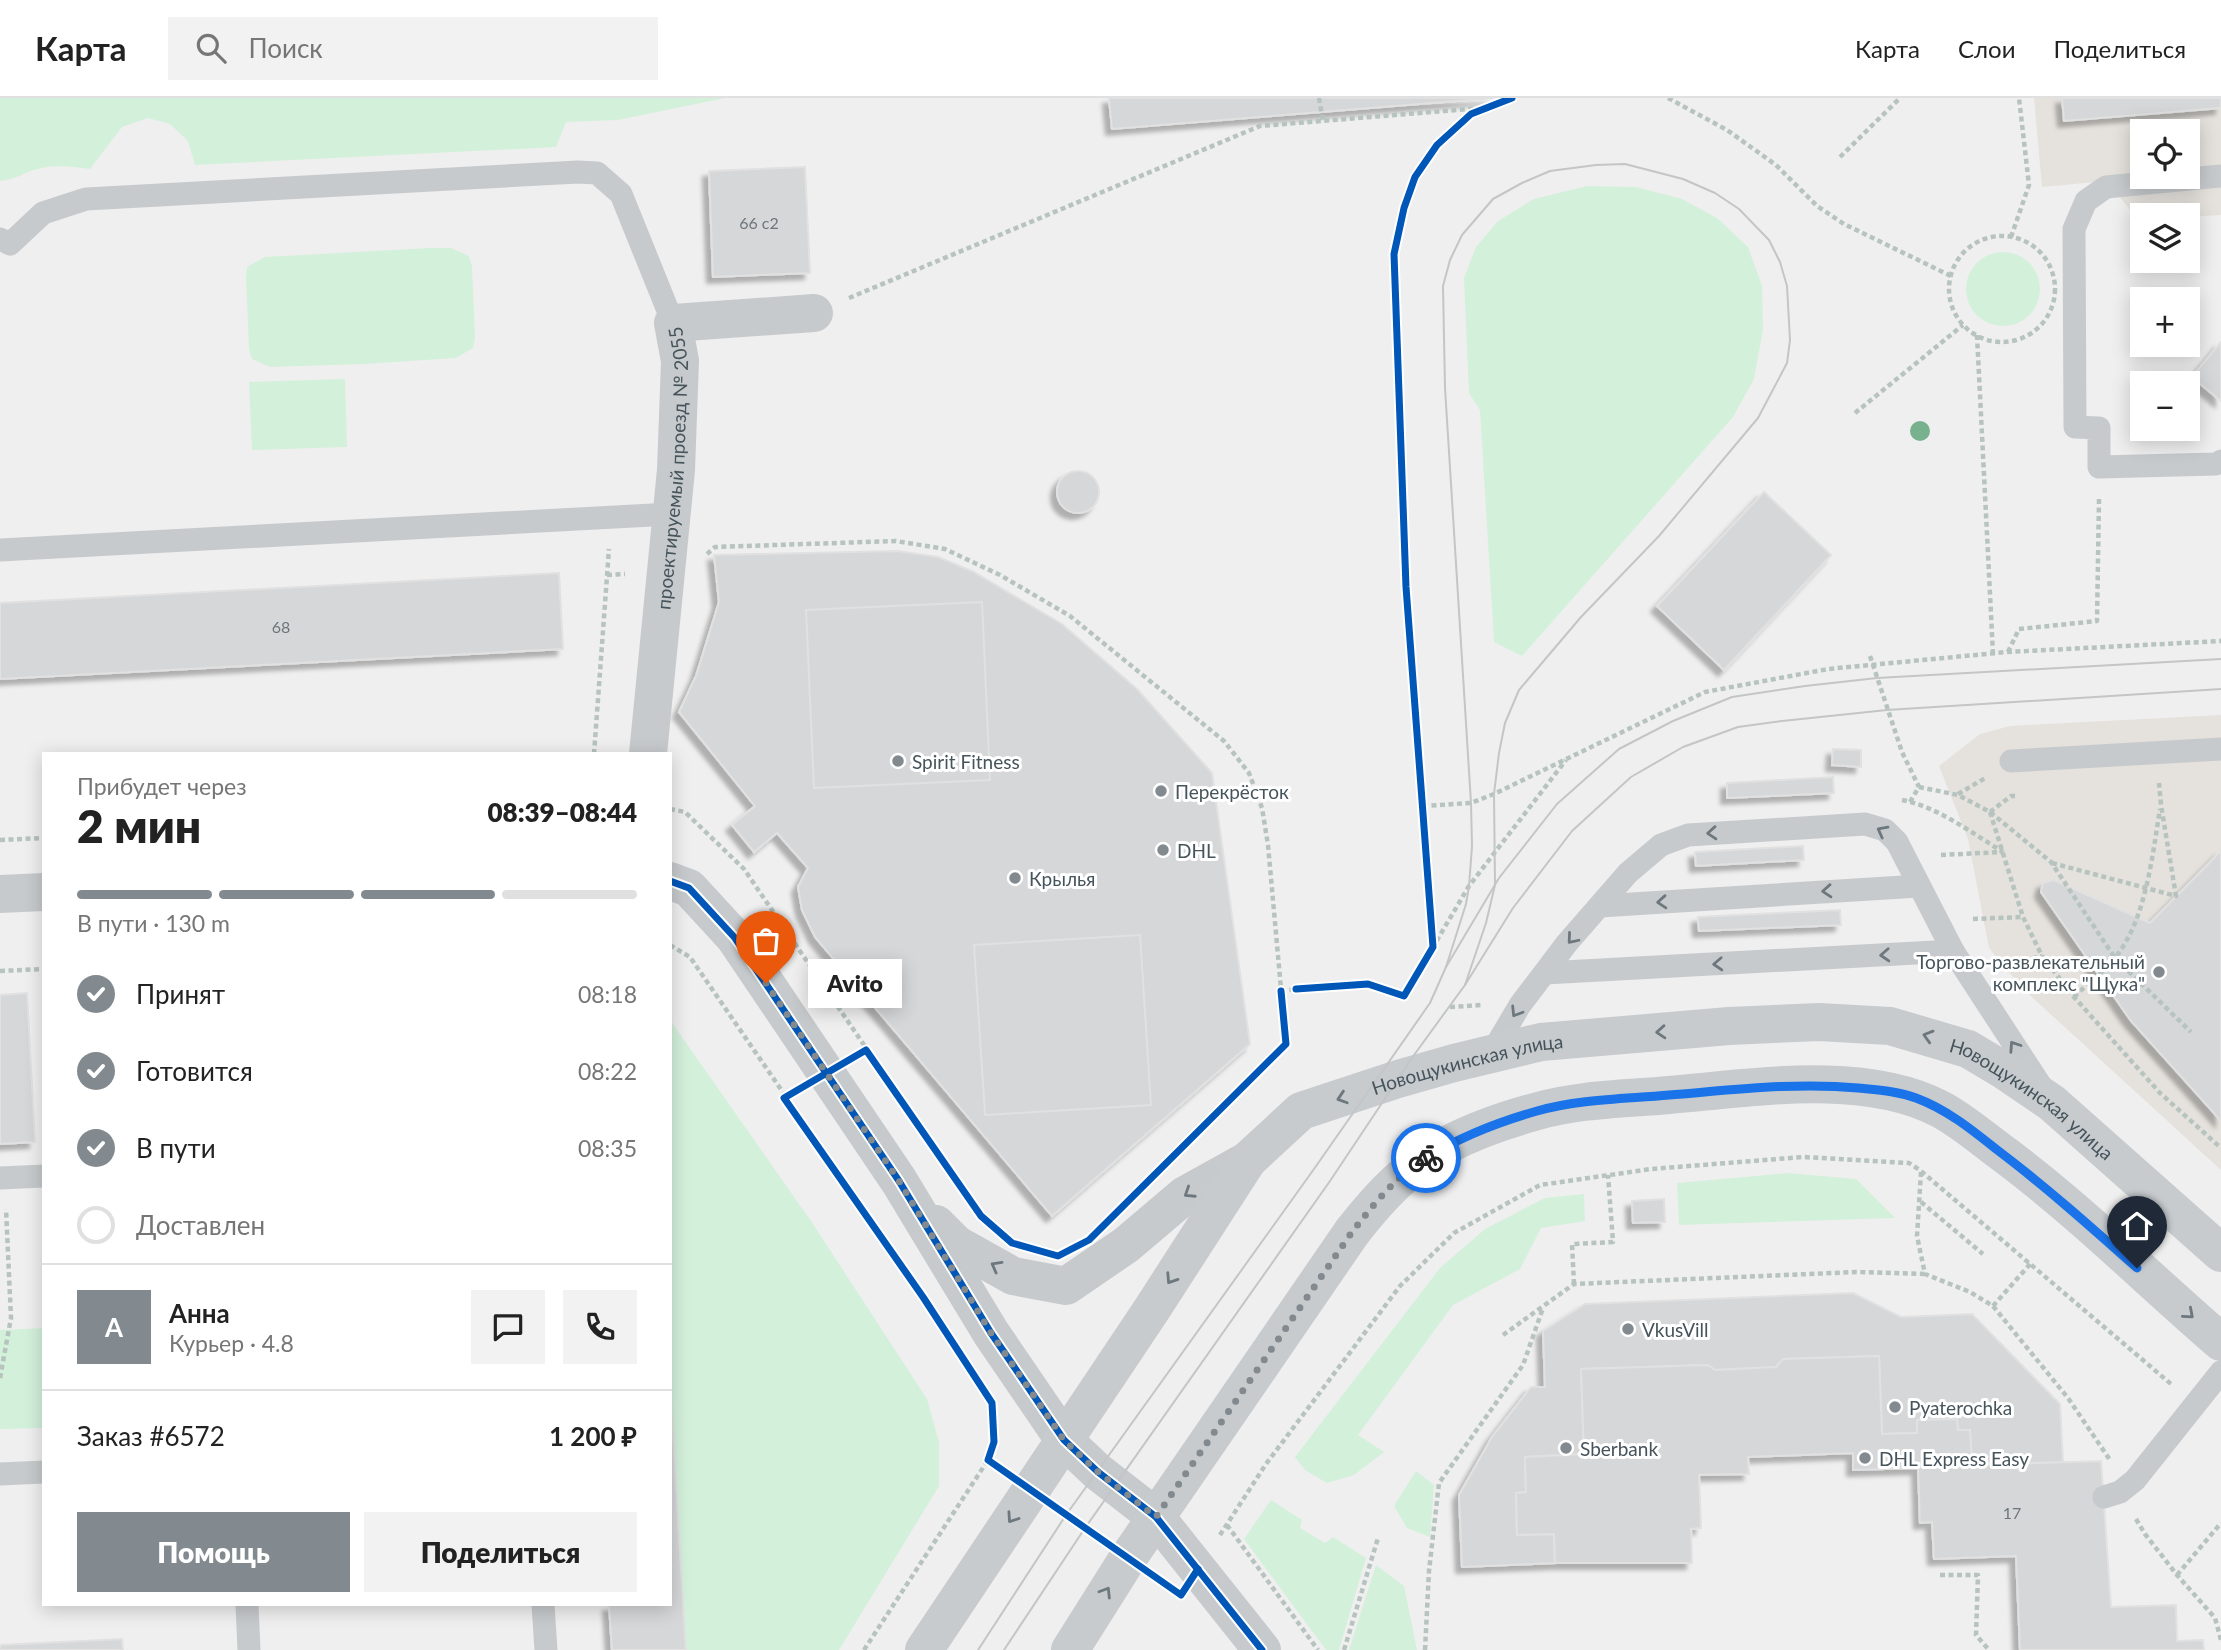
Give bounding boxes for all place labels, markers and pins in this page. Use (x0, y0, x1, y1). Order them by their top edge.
place label: Spirit Fitness (912, 750, 1020, 773)
marker: Spirit Fitness (890, 753, 906, 769)
place label: Перекрёсток (1175, 780, 1289, 803)
marker: Перекрёсток (1153, 783, 1169, 799)
place label: DHL (1177, 839, 1216, 862)
marker: DHL (1155, 842, 1171, 858)
place label: Крылья (1029, 867, 1095, 890)
marker: Крылья (1007, 870, 1023, 886)
pin (736, 911, 796, 983)
place label: Торгово-развлекательный комплекс "Щука" (1916, 950, 2145, 995)
callout: Avito (808, 958, 903, 1008)
marker: Торгово-развлекательный комплекс "Щука" (2151, 964, 2167, 980)
pin (2107, 1196, 2167, 1268)
place label: VkusVill (1642, 1318, 1709, 1341)
marker: VkusVill (1620, 1321, 1636, 1337)
place label: Pyaterochka (1909, 1396, 2012, 1419)
marker: Pyaterochka (1887, 1399, 1903, 1415)
place label: Sberbank (1580, 1437, 1658, 1460)
marker: Sberbank (1558, 1440, 1574, 1456)
place label: DHL Express Easy (1879, 1447, 2029, 1470)
marker: DHL Express Easy (1857, 1450, 1873, 1466)

